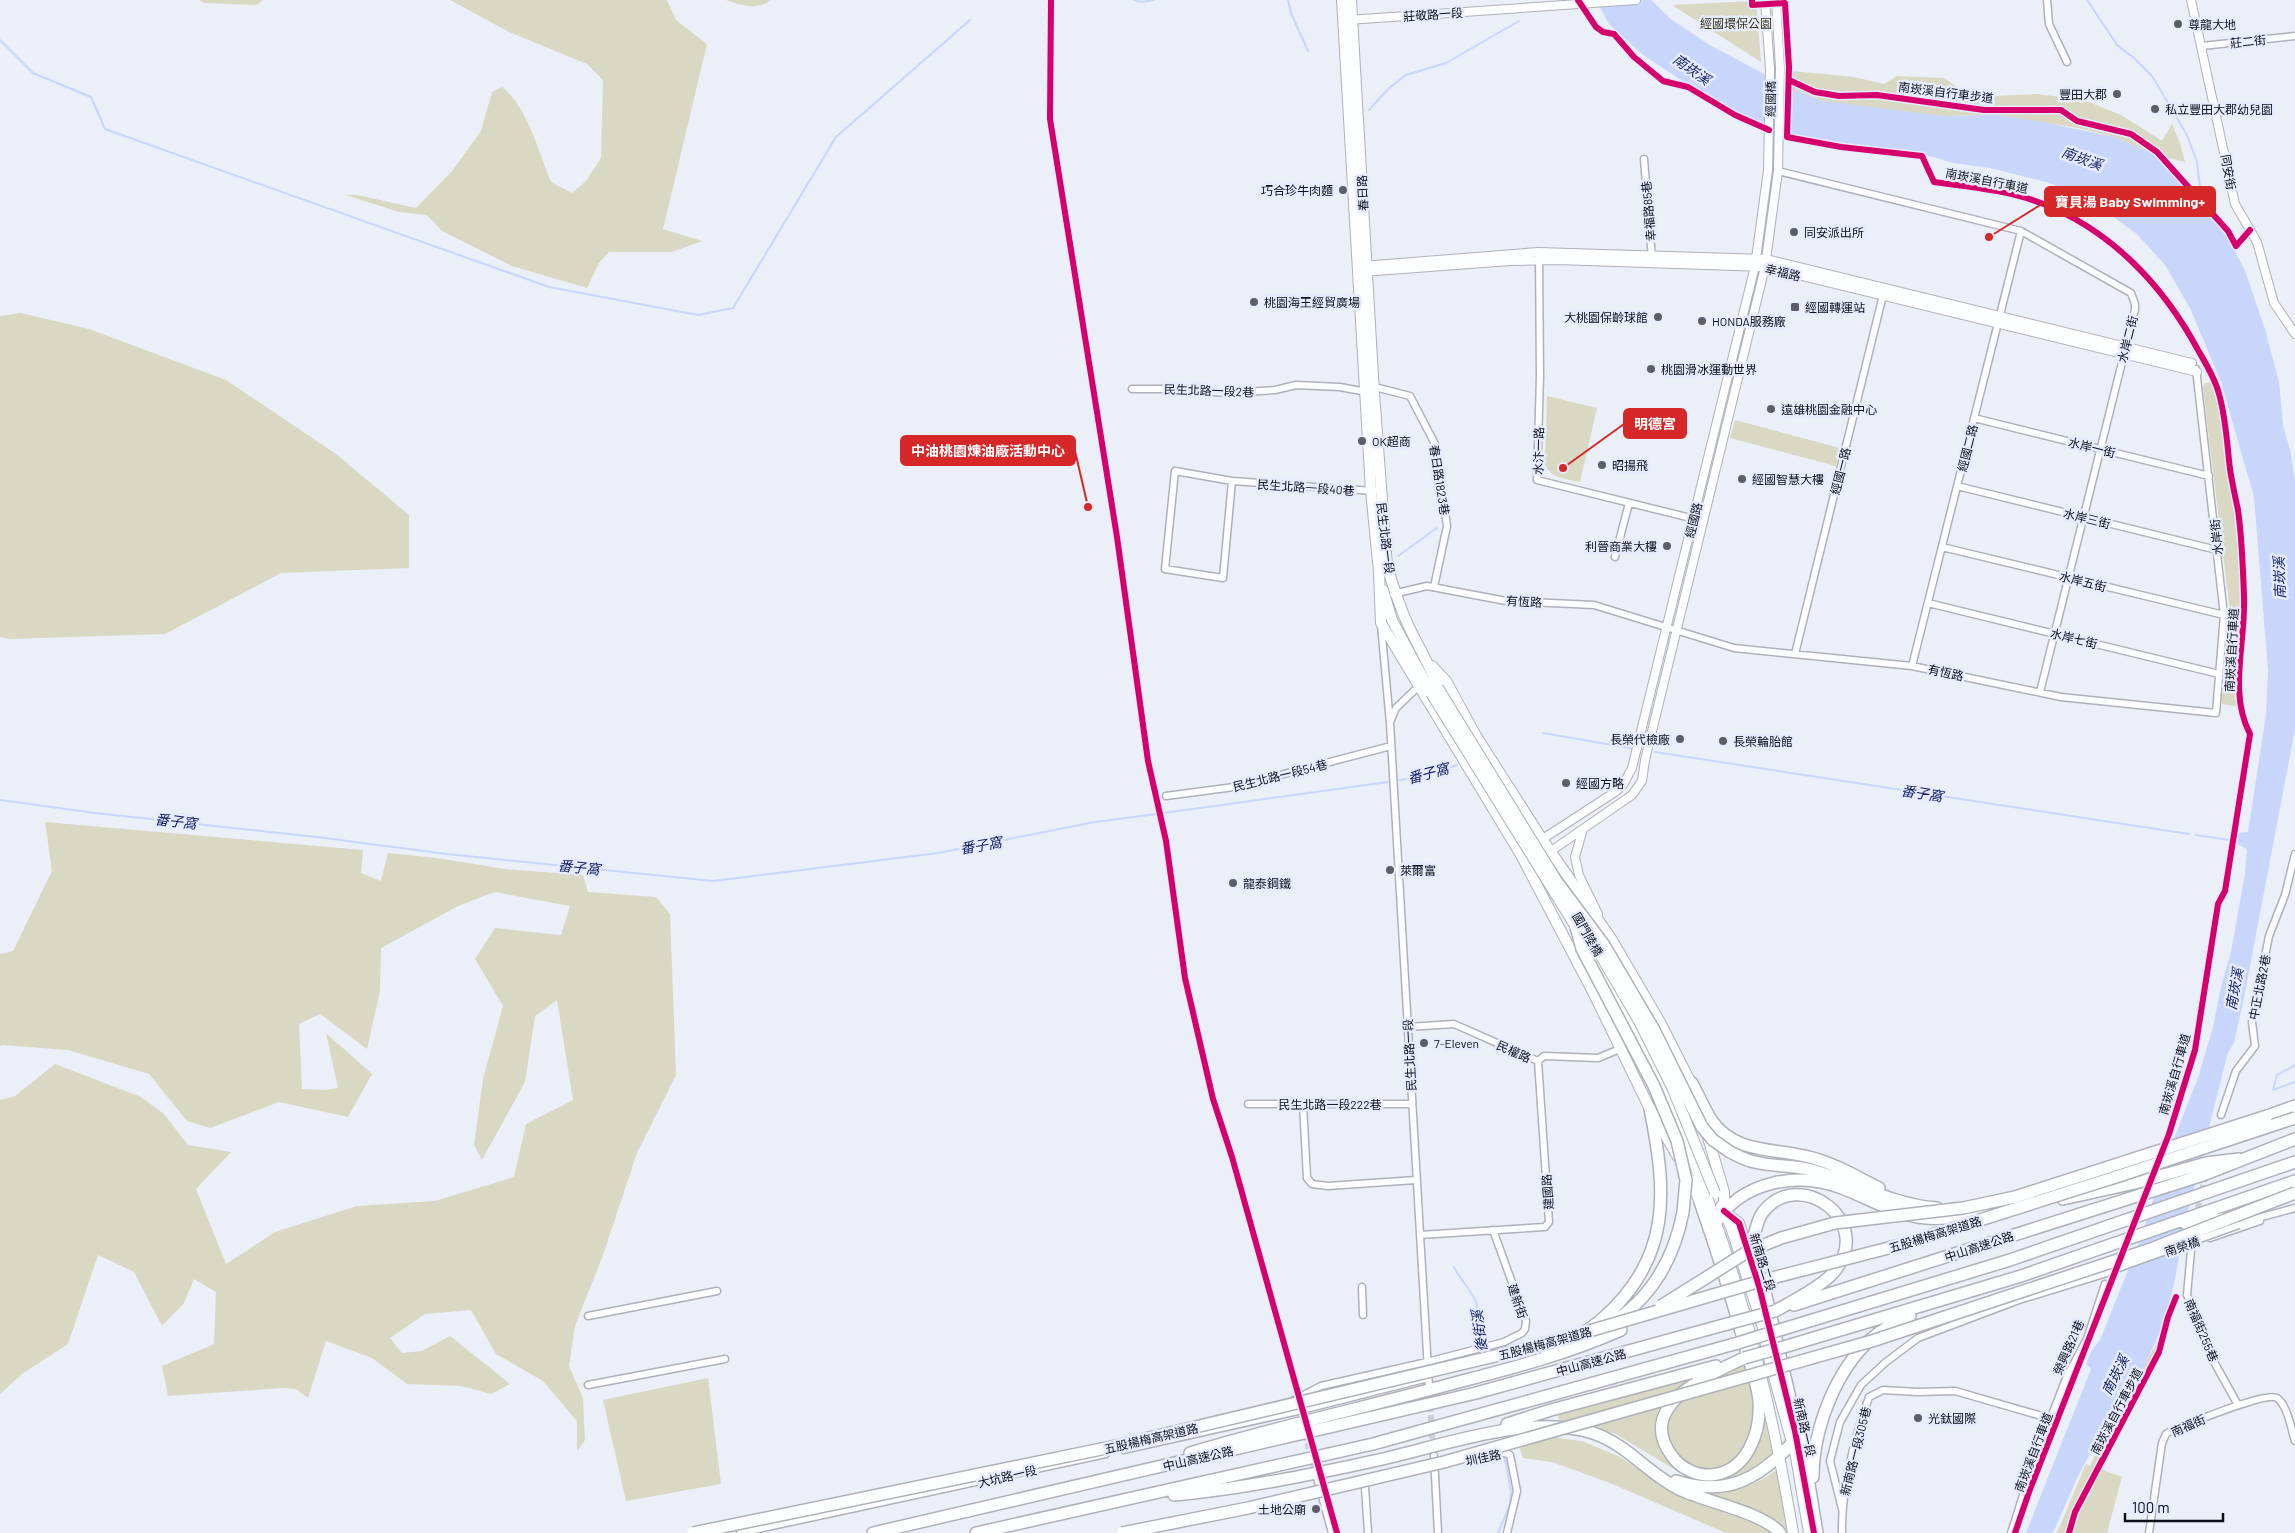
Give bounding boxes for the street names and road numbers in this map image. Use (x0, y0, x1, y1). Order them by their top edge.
street label: 莊敬路一段 (1403, 5, 1463, 23)
street label: 莊二街 (2229, 32, 2267, 50)
street label: 南崁溪自行車步道 (1897, 79, 1995, 105)
street label: 經國橋 (1763, 81, 1777, 117)
street label: 同安街 (2219, 153, 2239, 191)
street label: 南崁溪自行車道 (1944, 165, 2030, 195)
street label: 春日路 (1354, 175, 1370, 211)
street label: 幸福路85巷 (1638, 180, 1658, 242)
street label: 幸福路 (1764, 261, 1802, 283)
street label: 水岸二街 (2114, 314, 2140, 364)
street label: 民生北路一段2巷 (1164, 381, 1254, 399)
street label: 經國二路 (1954, 423, 1980, 473)
street label: 水汴一路 (1531, 427, 1545, 475)
street label: 水岸一街 (2067, 434, 2117, 460)
street label: 春日路1823巷 (1428, 444, 1452, 516)
street label: 經國一路 (1827, 446, 1853, 496)
street label: 民生北路一段40巷 (1257, 477, 1355, 497)
street label: 民生北路一段 (1375, 501, 1397, 575)
street label: 經國路 (1682, 501, 1704, 539)
street label: 水岸三街 (2062, 505, 2112, 531)
street label: 水岸街 (2207, 518, 2225, 556)
street label: 水岸五街 (2058, 568, 2108, 594)
street label: 有恆路 (1506, 593, 1542, 609)
street label: 南崁溪自行車道 (2222, 608, 2240, 692)
street label: 水岸七街 (2049, 625, 2099, 651)
street label: 有恆路 (1927, 661, 1965, 683)
street label: 民生北路一段54巷 (1231, 757, 1329, 793)
street label: 國門陸橋 (1570, 910, 1606, 958)
street label: 中正北路2巷 (2246, 953, 2272, 1021)
street label: 民生北路一段 (1400, 1019, 1418, 1091)
street label: 南崁溪自行車道 (2156, 1032, 2192, 1116)
street label: 民權路 (1495, 1037, 1533, 1065)
street label: 民生北路一段222巷 (1278, 1097, 1382, 1111)
street label: 建國路 (1539, 1174, 1555, 1210)
street label: 五股楊梅高架道路 (1887, 1213, 1983, 1255)
street label: 中山高速公路 (1943, 1228, 2015, 1264)
street label: 新南路二段 (1748, 1231, 1778, 1293)
street label: 南榮橋 (2163, 1234, 2201, 1258)
street label: 建新街 (1506, 1282, 1530, 1320)
street label: 南福街255巷 (2183, 1297, 2221, 1363)
street label: 榮興路21巷 (2050, 1317, 2086, 1377)
street label: 五股楊梅高架道路 (1497, 1324, 1593, 1362)
street label: 中山高速公路 (1554, 1346, 1628, 1378)
street label: 南崁溪自行車步道 (2087, 1365, 2145, 1457)
street label: 新南路一段 (1791, 1396, 1819, 1458)
street label: 新南路一段305巷 (1837, 1405, 1873, 1497)
street label: 南崁溪自行車道 (2011, 1410, 2055, 1494)
street label: 南福街 (2169, 1411, 2207, 1439)
street label: 五股楊梅高架道路 (1103, 1420, 1199, 1456)
street label: 中山高速公路 (1161, 1443, 1235, 1473)
street label: 圳佳路 (1464, 1446, 1502, 1468)
street label: 大坑路一段 (976, 1462, 1038, 1490)

